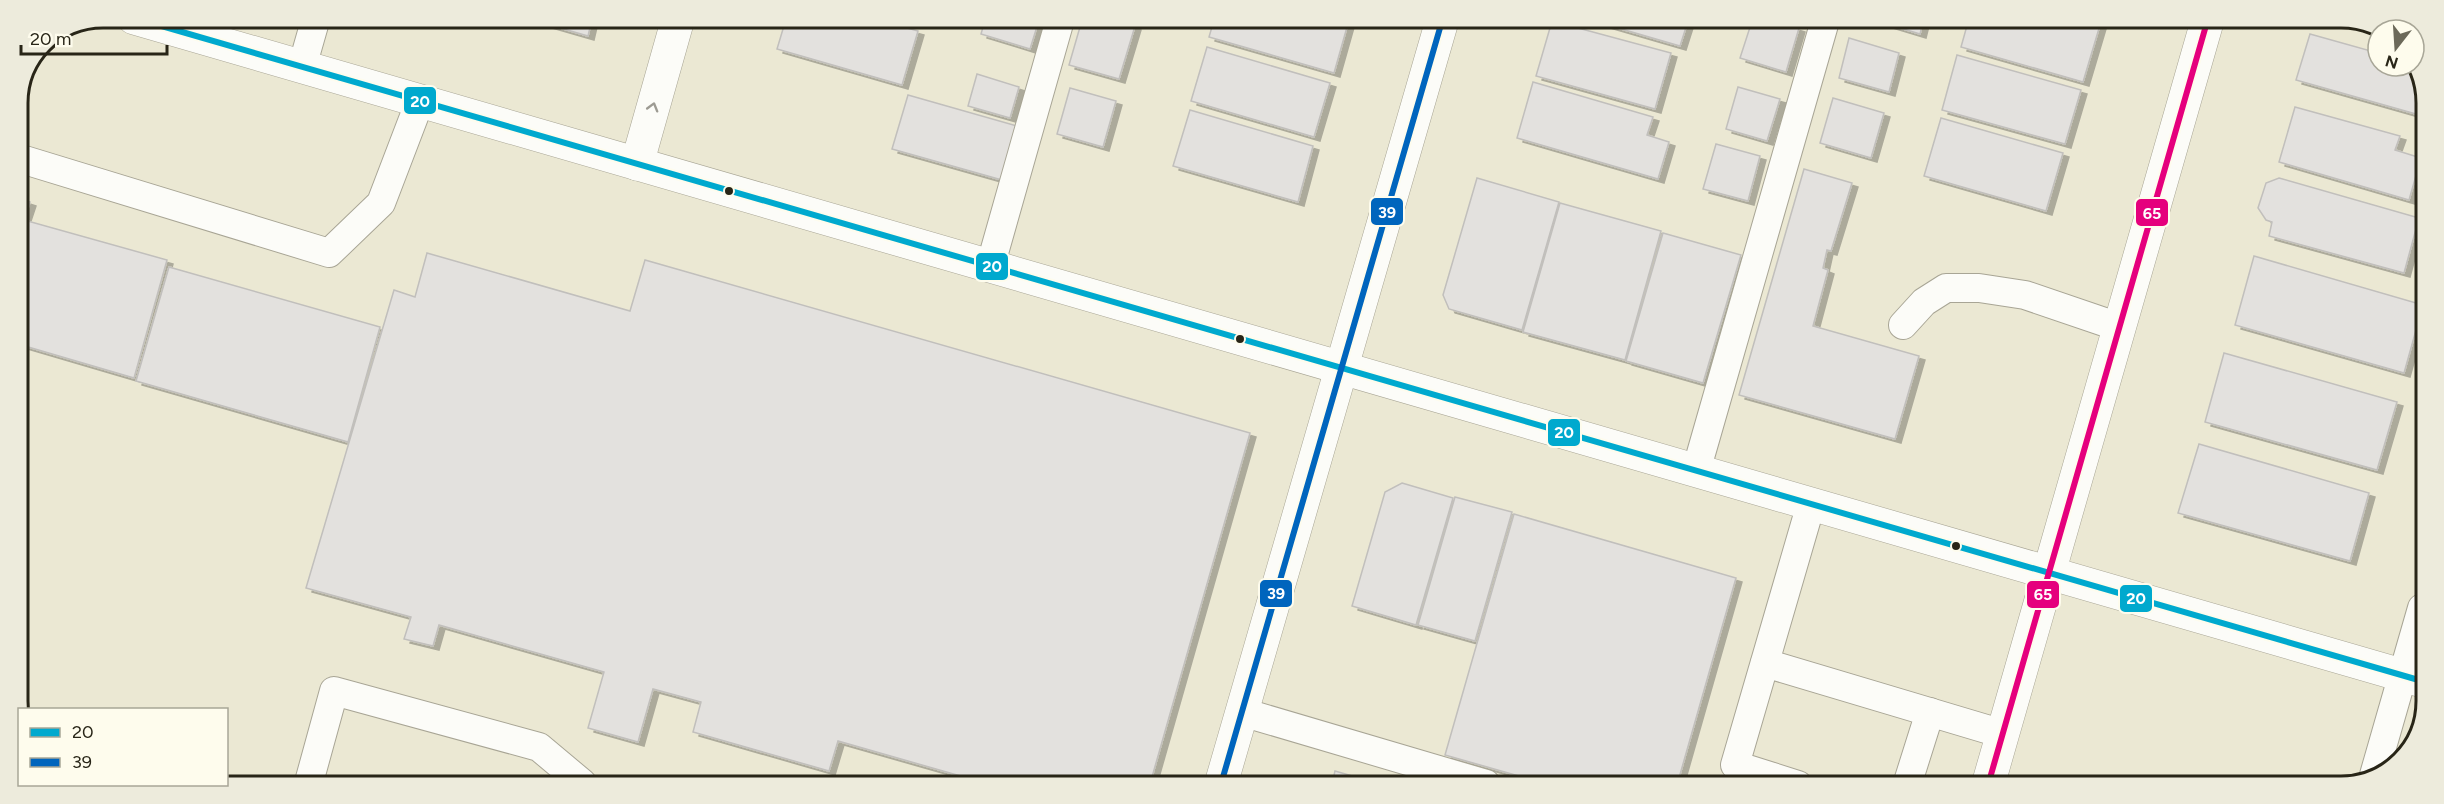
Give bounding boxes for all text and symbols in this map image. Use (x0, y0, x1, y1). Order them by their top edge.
scale bar (21, 18, 166, 56)
north arrow (2366, 18, 2426, 78)
text: 20 m (30, 28, 71, 50)
text: N (2383, 51, 2400, 73)
line badge: 20 (403, 86, 437, 115)
text: 20 (410, 92, 430, 111)
one-way arrow (646, 103, 658, 113)
unlabelled marker (723, 185, 735, 197)
line badge: 39 (1370, 197, 1404, 226)
line badge: 65 (2135, 198, 2169, 227)
text: 39 (1378, 203, 1396, 222)
text: 65 (2143, 204, 2161, 223)
line badge: 20 (975, 252, 1009, 281)
text: 20 (982, 257, 1002, 276)
unlabelled marker (1234, 333, 1246, 345)
line badge: 20 (1547, 418, 1581, 447)
text: 20 (1554, 423, 1574, 442)
unlabelled marker (1950, 540, 1962, 552)
line badge: 39 (1259, 579, 1293, 608)
line badge: 65 (2026, 580, 2060, 609)
text: 39 (1267, 584, 1285, 603)
line badge: 20 (2119, 584, 2153, 613)
text: 65 (2034, 585, 2052, 604)
text: 20 (2126, 589, 2146, 608)
legend (18, 708, 228, 786)
text: 20 (72, 721, 94, 743)
text: 39 (72, 751, 92, 773)

